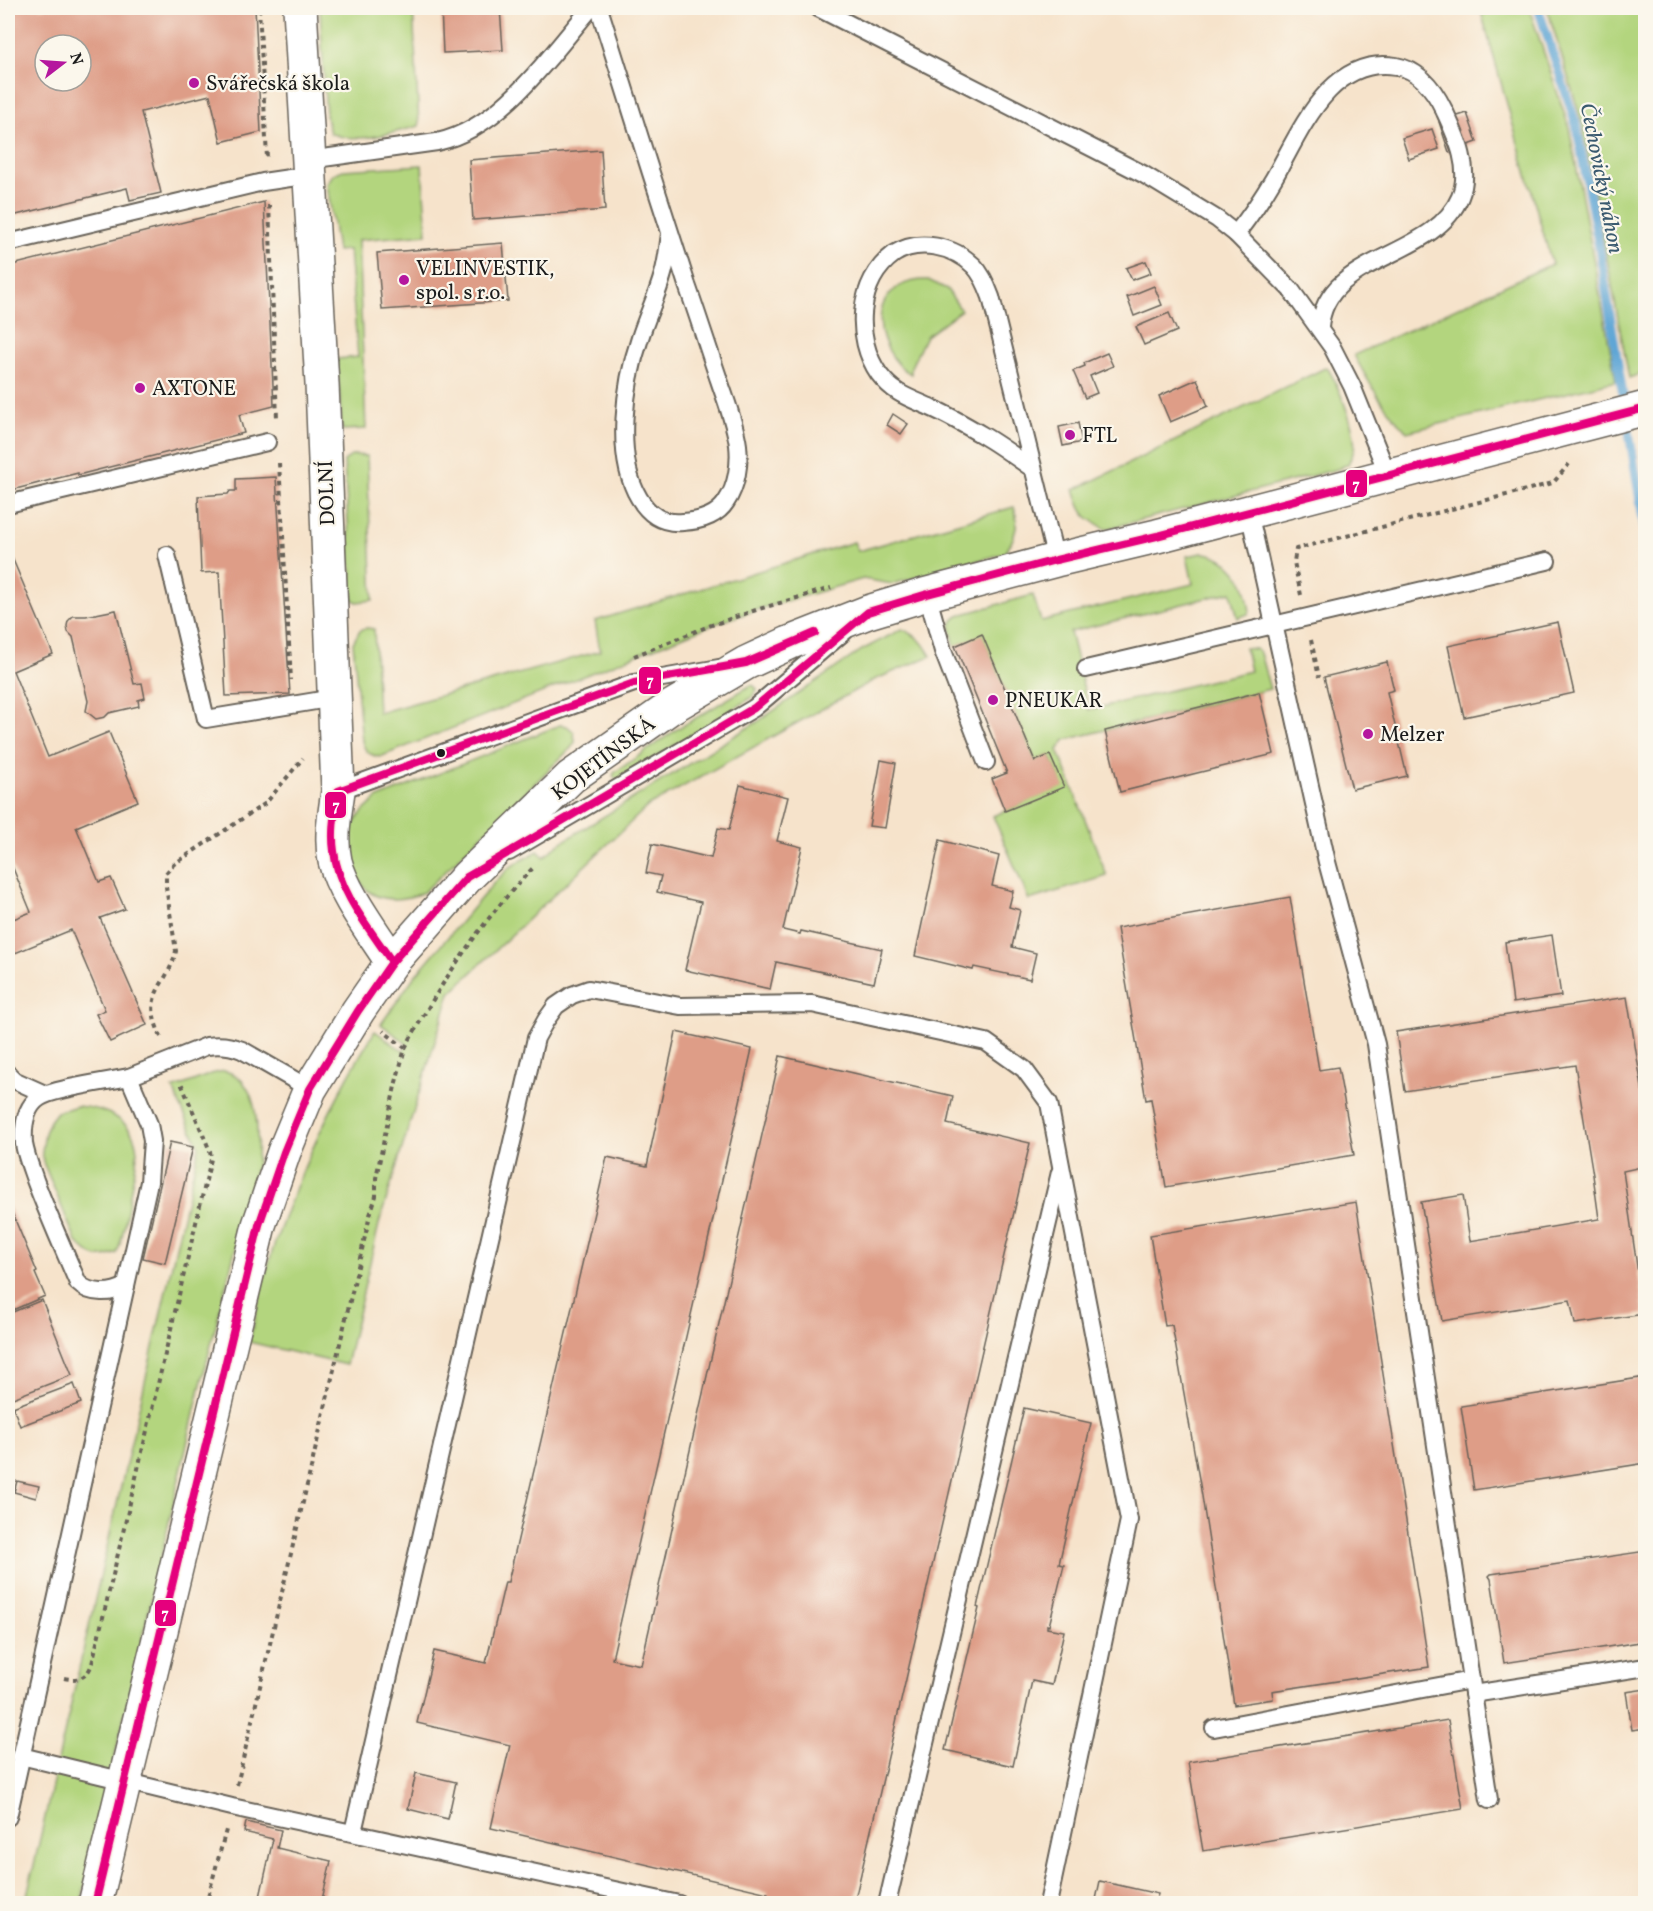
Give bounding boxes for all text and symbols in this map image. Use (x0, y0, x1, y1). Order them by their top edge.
north arrow (33, 33, 93, 93)
text: N (63, 50, 88, 68)
place label: Svářečská škola (206, 70, 350, 99)
marker: Svářečská škola (187, 76, 201, 90)
water label: Čechovický náhon (1571, 101, 1630, 256)
place label: VELINVESTIK, spol. s r.o. (416, 255, 554, 308)
marker: VELINVESTIK, spol. s r.o. (397, 273, 411, 287)
place label: AXTONE (152, 375, 236, 404)
marker: AXTONE (133, 381, 147, 395)
place label: FTL (1082, 422, 1118, 451)
marker: FTL (1063, 428, 1077, 442)
street label: DOLNÍ (312, 460, 343, 526)
line badge: 7 (1345, 469, 1368, 498)
text: 7 (1352, 475, 1360, 497)
line badge: 7 (638, 666, 662, 695)
text: 7 (646, 671, 654, 693)
place label: PNEUKAR (1005, 687, 1103, 716)
marker: PNEUKAR (986, 693, 1000, 707)
street label: KOJETÍNSKÁ (546, 710, 662, 808)
place label: Melzer (1380, 721, 1445, 750)
marker: Melzer (1361, 727, 1375, 741)
unlabelled marker (435, 747, 447, 759)
line badge: 7 (324, 791, 347, 819)
text: 7 (332, 796, 340, 818)
line badge: 7 (154, 1599, 177, 1627)
text: 7 (161, 1604, 169, 1626)

